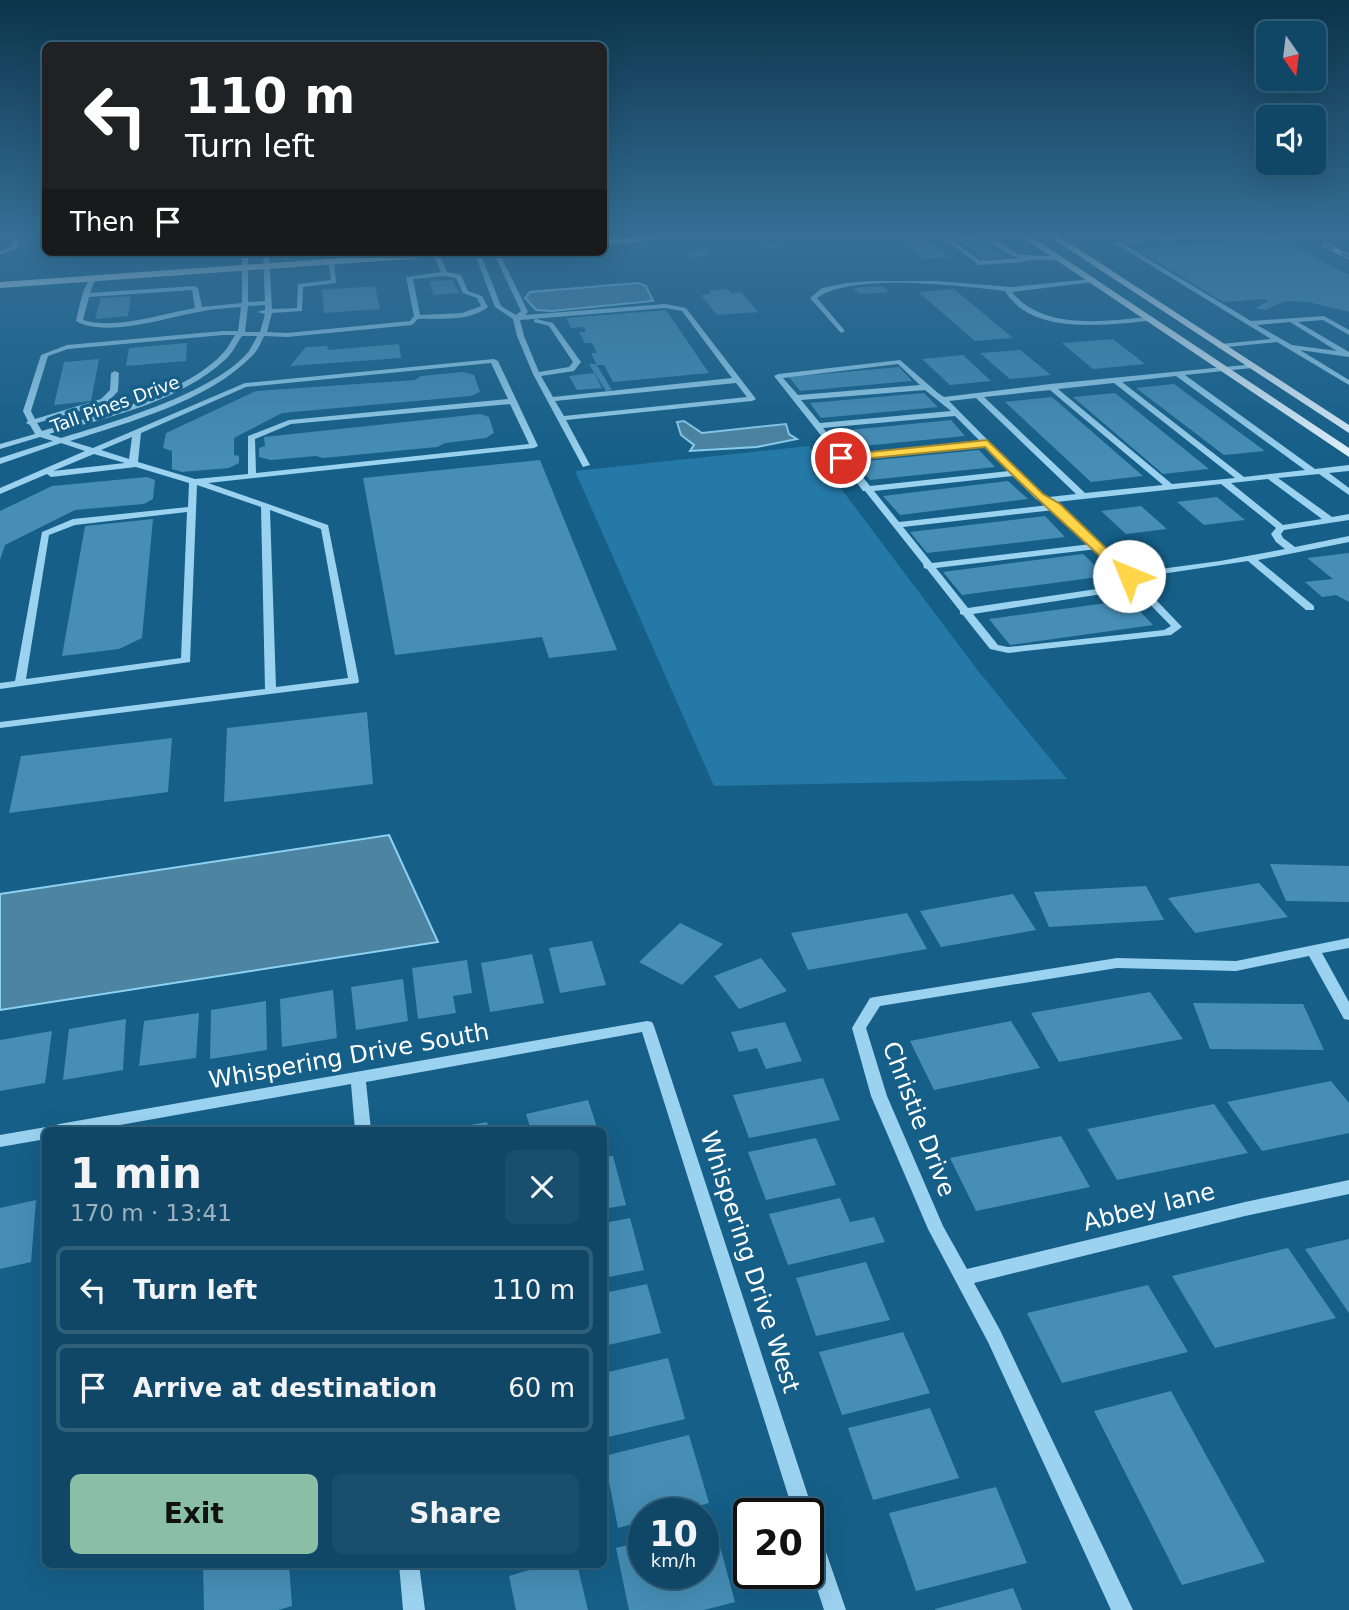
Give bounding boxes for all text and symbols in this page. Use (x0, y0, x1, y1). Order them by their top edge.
north arrow (1256, 21, 1326, 91)
map controls (1256, 21, 1326, 175)
text: 110 m (185, 68, 355, 125)
icon: left (70, 70, 161, 161)
button: sound (1256, 105, 1326, 175)
text: Turn left (185, 127, 315, 165)
icon: arrive (149, 203, 187, 241)
text: Then (70, 207, 135, 237)
street label: Tall Pines Drive (47, 371, 182, 437)
pin (811, 428, 871, 488)
icon: arrive (822, 439, 860, 477)
position arrow (1092, 539, 1166, 613)
street label: Whispering Drive South (207, 1018, 491, 1094)
street label: Christie Drive (877, 1038, 961, 1200)
street label: Whispering Drive West (694, 1128, 806, 1396)
text: 1 min (70, 1149, 202, 1198)
button: close (505, 1150, 579, 1224)
street label: Abbey lane (1080, 1177, 1218, 1237)
text: 170 m · 13:41 (70, 1200, 232, 1226)
icon: left (74, 1271, 112, 1309)
text: Turn left (133, 1275, 257, 1305)
text: 110 m (492, 1275, 575, 1305)
icon: arrive (74, 1369, 112, 1407)
text: Arrive at destination (133, 1373, 437, 1403)
text: 60 m (508, 1373, 575, 1403)
button: Exit (70, 1474, 318, 1554)
button: Share (332, 1474, 579, 1554)
speed limit sign: 20 (733, 1498, 824, 1589)
text: 10 (649, 1514, 698, 1554)
text: km/h (651, 1550, 696, 1571)

